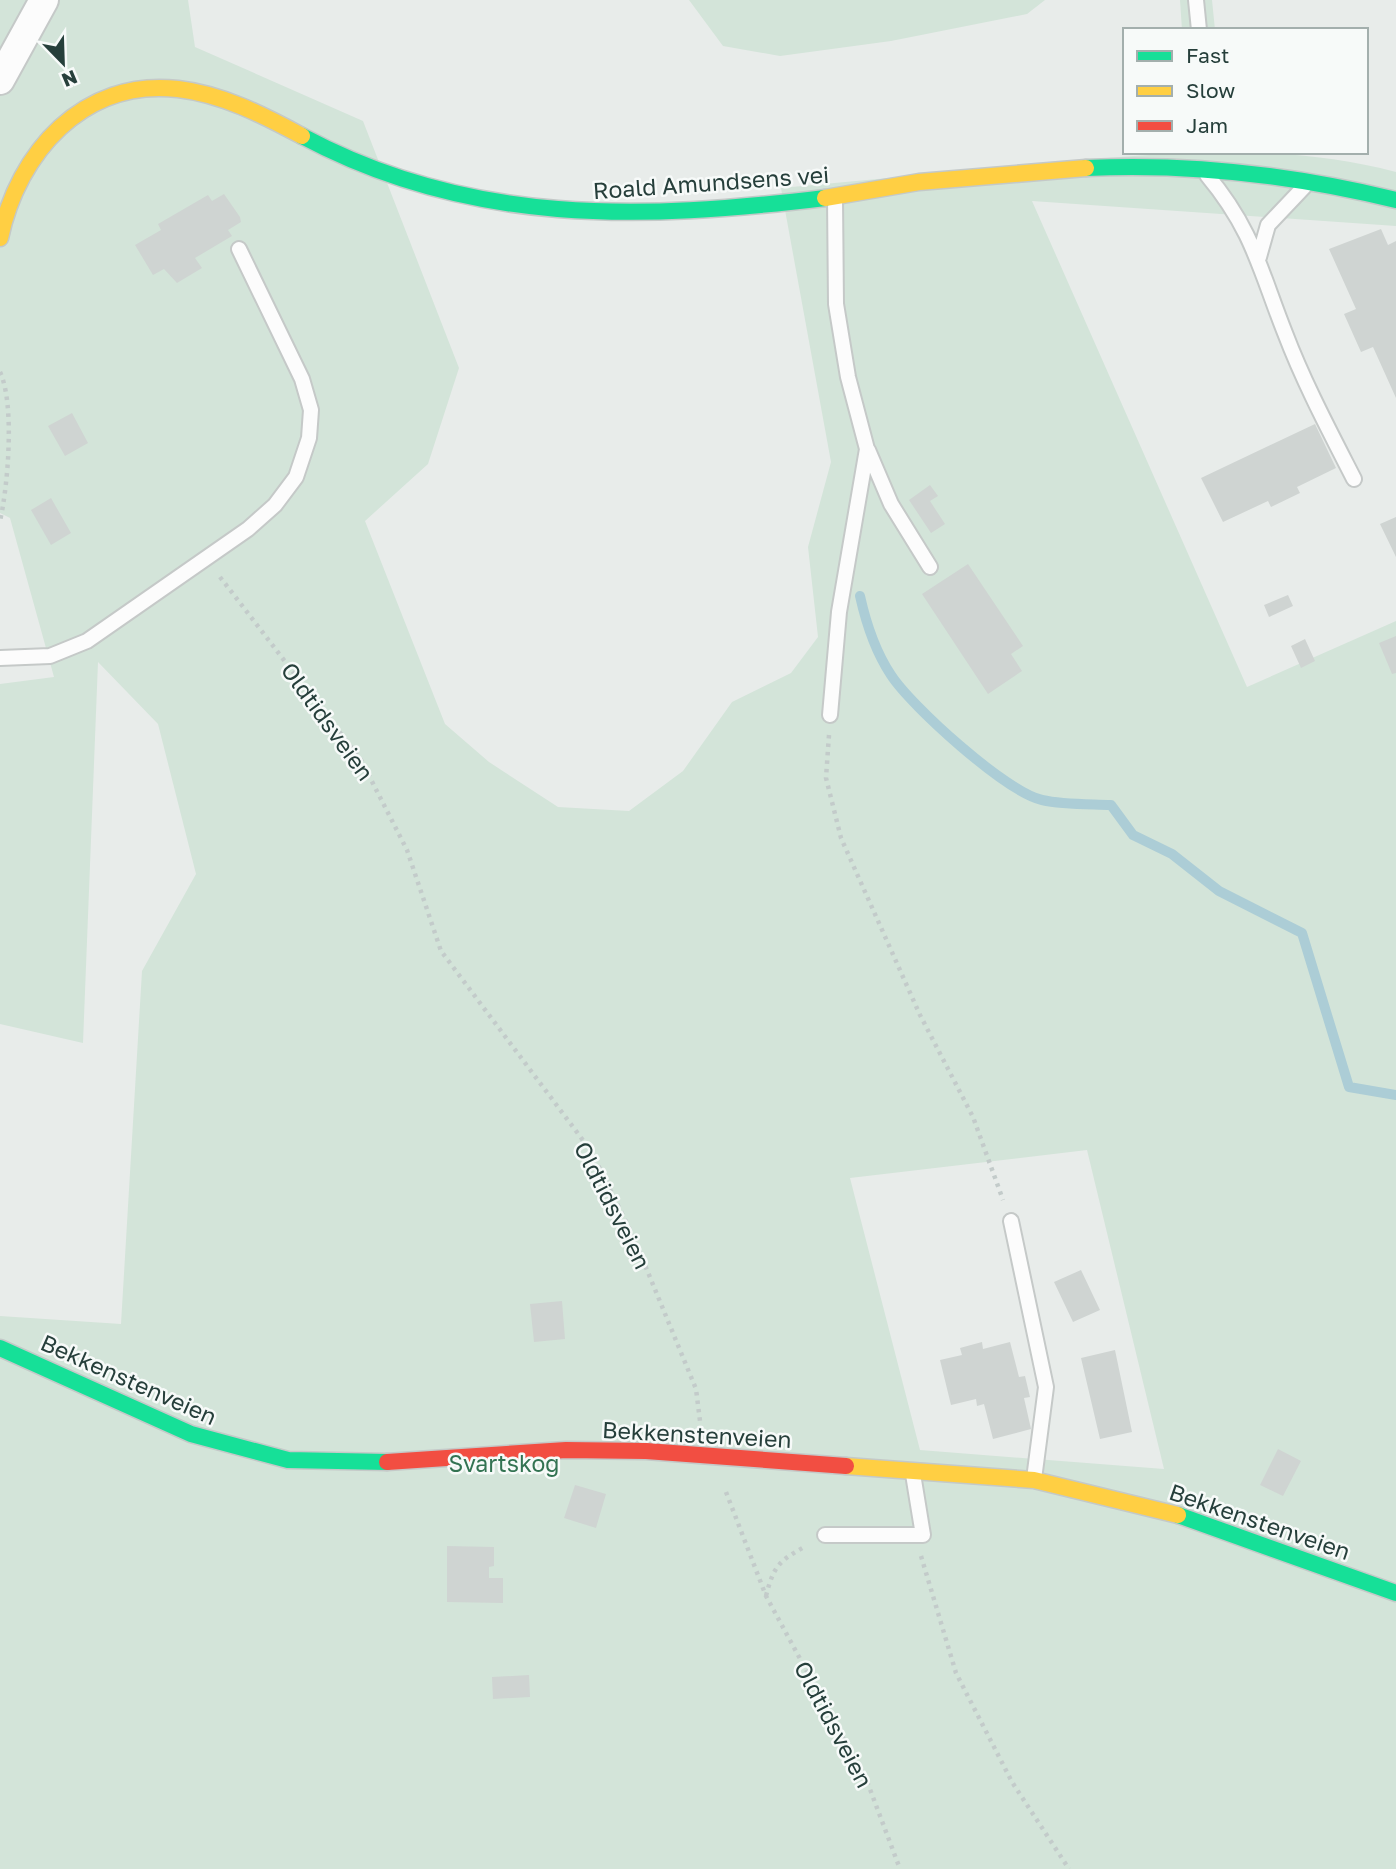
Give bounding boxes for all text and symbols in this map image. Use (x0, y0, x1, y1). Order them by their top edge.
north arrow (28, 28, 98, 98)
legend (1123, 28, 1368, 154)
text: Fast (1186, 42, 1229, 68)
text: N (59, 66, 81, 93)
text: Slow (1186, 77, 1235, 103)
text: Jam (1186, 112, 1228, 138)
street label: Roald Amundsens vei (592, 160, 830, 204)
street label: Oldtidsveien (276, 656, 380, 786)
street label: Oldtidsveien (569, 1137, 657, 1273)
street label: Bekkenstenveien (37, 1328, 221, 1430)
street label: Bekkenstenveien (602, 1415, 792, 1453)
park label: Svartskog (449, 1449, 559, 1477)
street label: Bekkenstenveien (1166, 1477, 1354, 1565)
street label: Oldtidsveien (789, 1656, 879, 1792)

